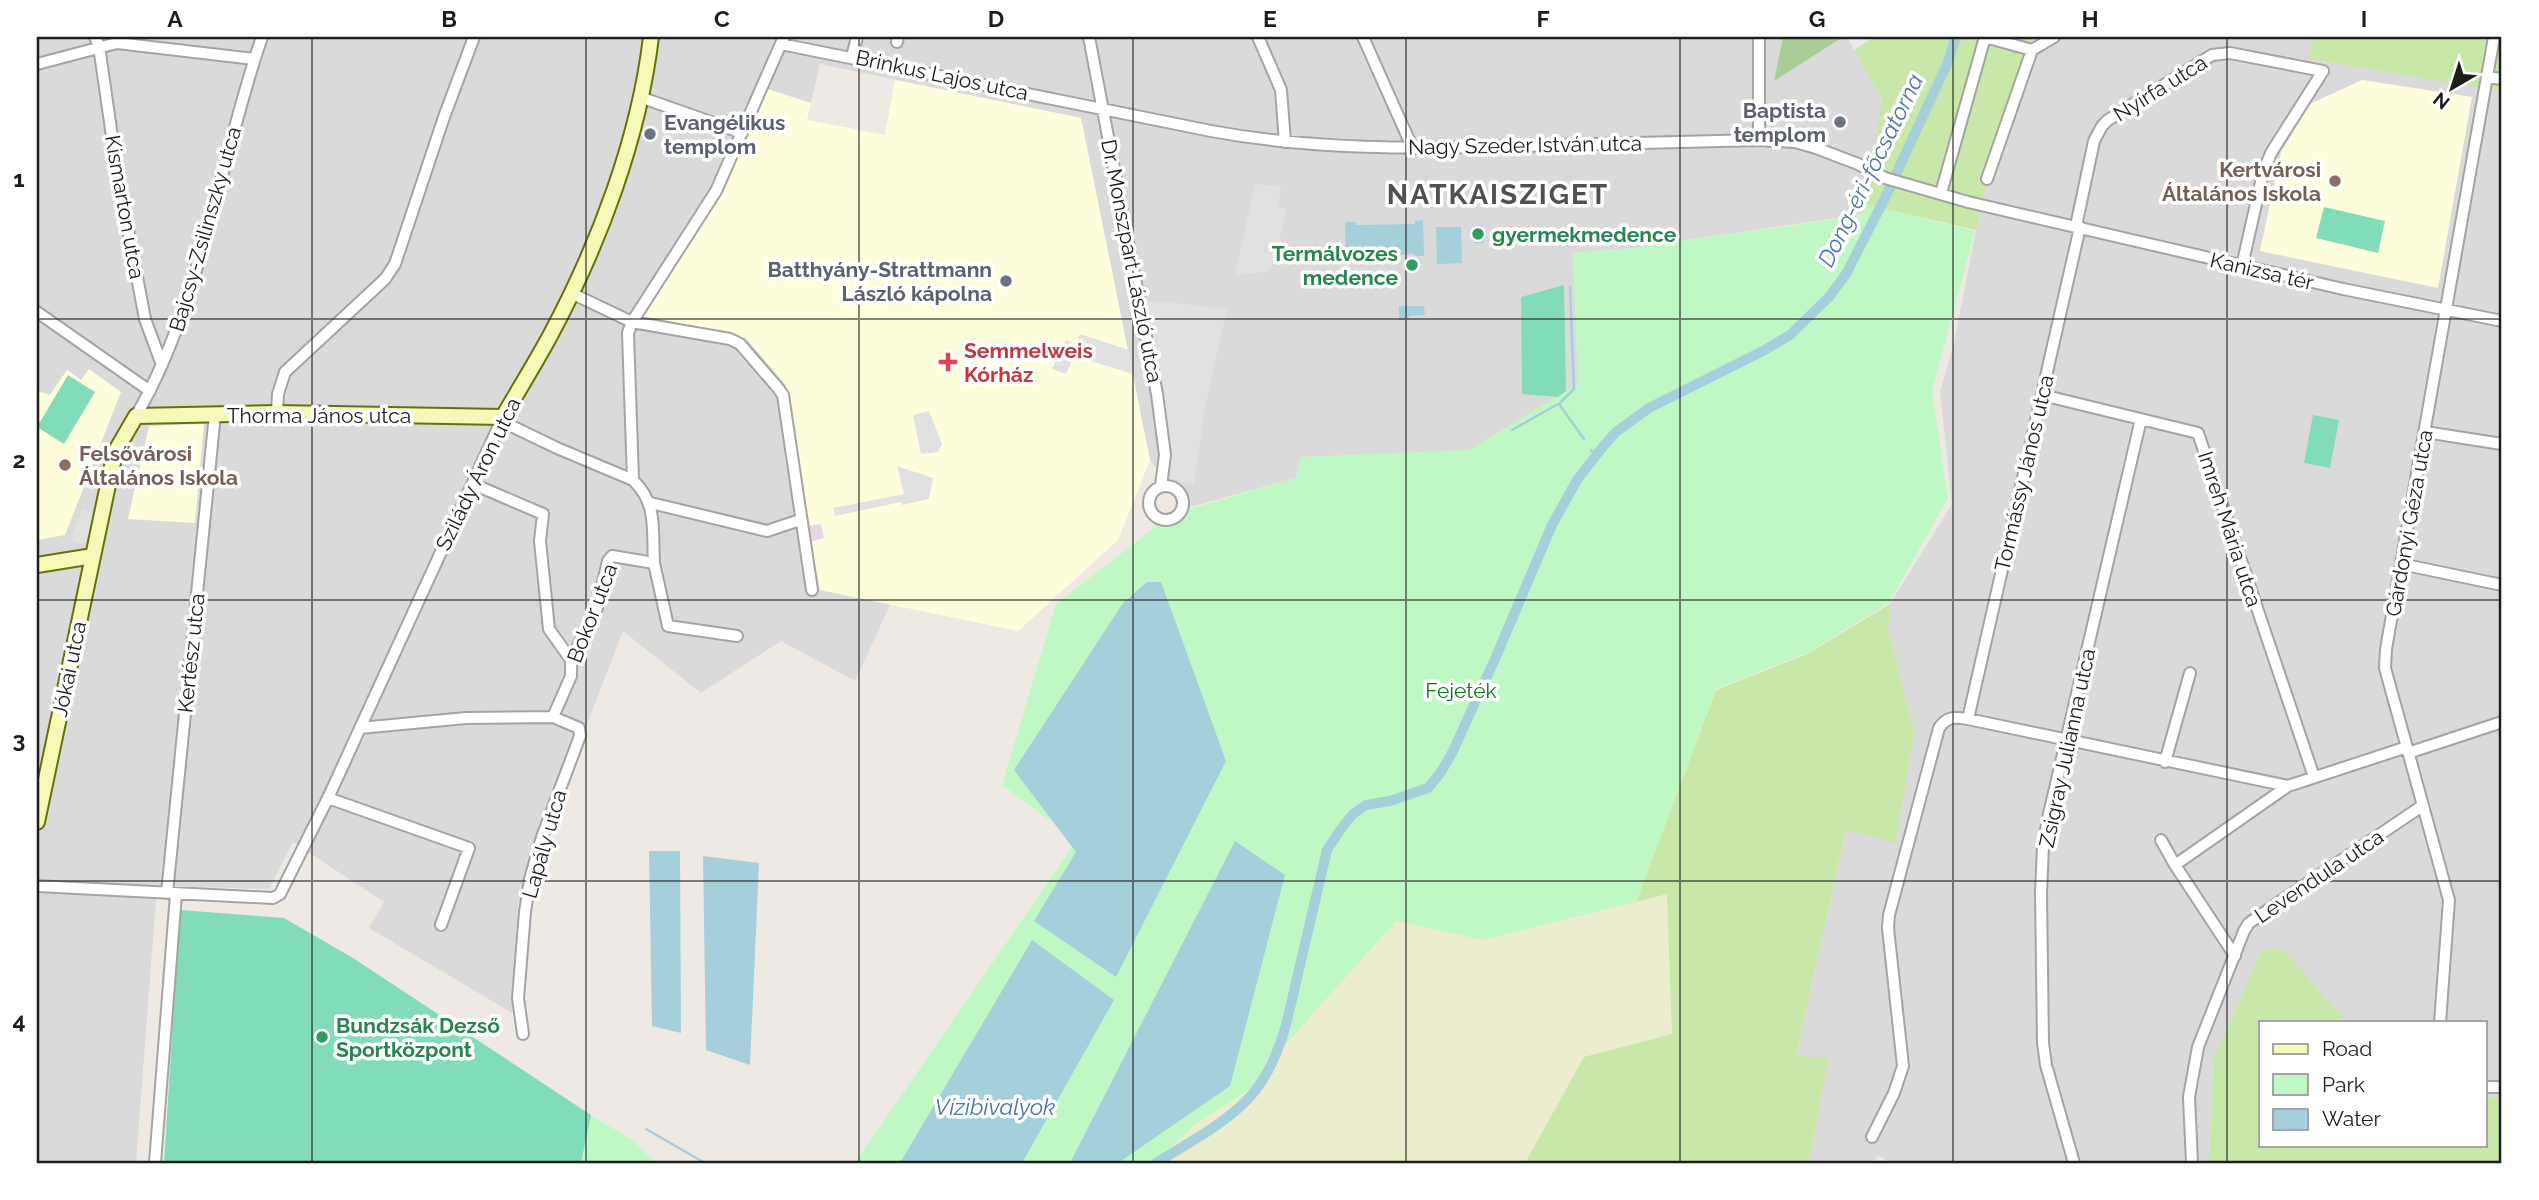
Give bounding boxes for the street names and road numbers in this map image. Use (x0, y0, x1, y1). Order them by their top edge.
street label: Brinkus Lajos utca (853, 44, 1031, 106)
street label: Nyírfa utca (2109, 49, 2211, 127)
street label: Bajcsy-Zsilinszky utca (164, 124, 246, 334)
street label: Nagy Szeder István utca (1408, 130, 1642, 160)
street label: Kismarton utca (100, 133, 150, 281)
street label: Dr. Monszpart László utca (1096, 137, 1168, 385)
street label: Kanizsa tér (2208, 247, 2317, 295)
street label: Tormássy János utca (1989, 372, 2059, 574)
street label: Szilády Áron utca (430, 393, 526, 555)
street label: Thorma János utca (227, 403, 411, 428)
street label: Gárdonyi Géza utca (2380, 428, 2438, 618)
street label: Imreh Mária utca (2193, 448, 2267, 610)
street label: Bokor utca (562, 560, 622, 666)
street label: Kertész utca (172, 592, 210, 714)
street label: Jókai utca (47, 619, 91, 719)
street label: Zsigray Julianna utca (2034, 646, 2100, 850)
street label: Lapály utca (517, 787, 571, 901)
street label: Levendula utca (2250, 824, 2388, 928)

